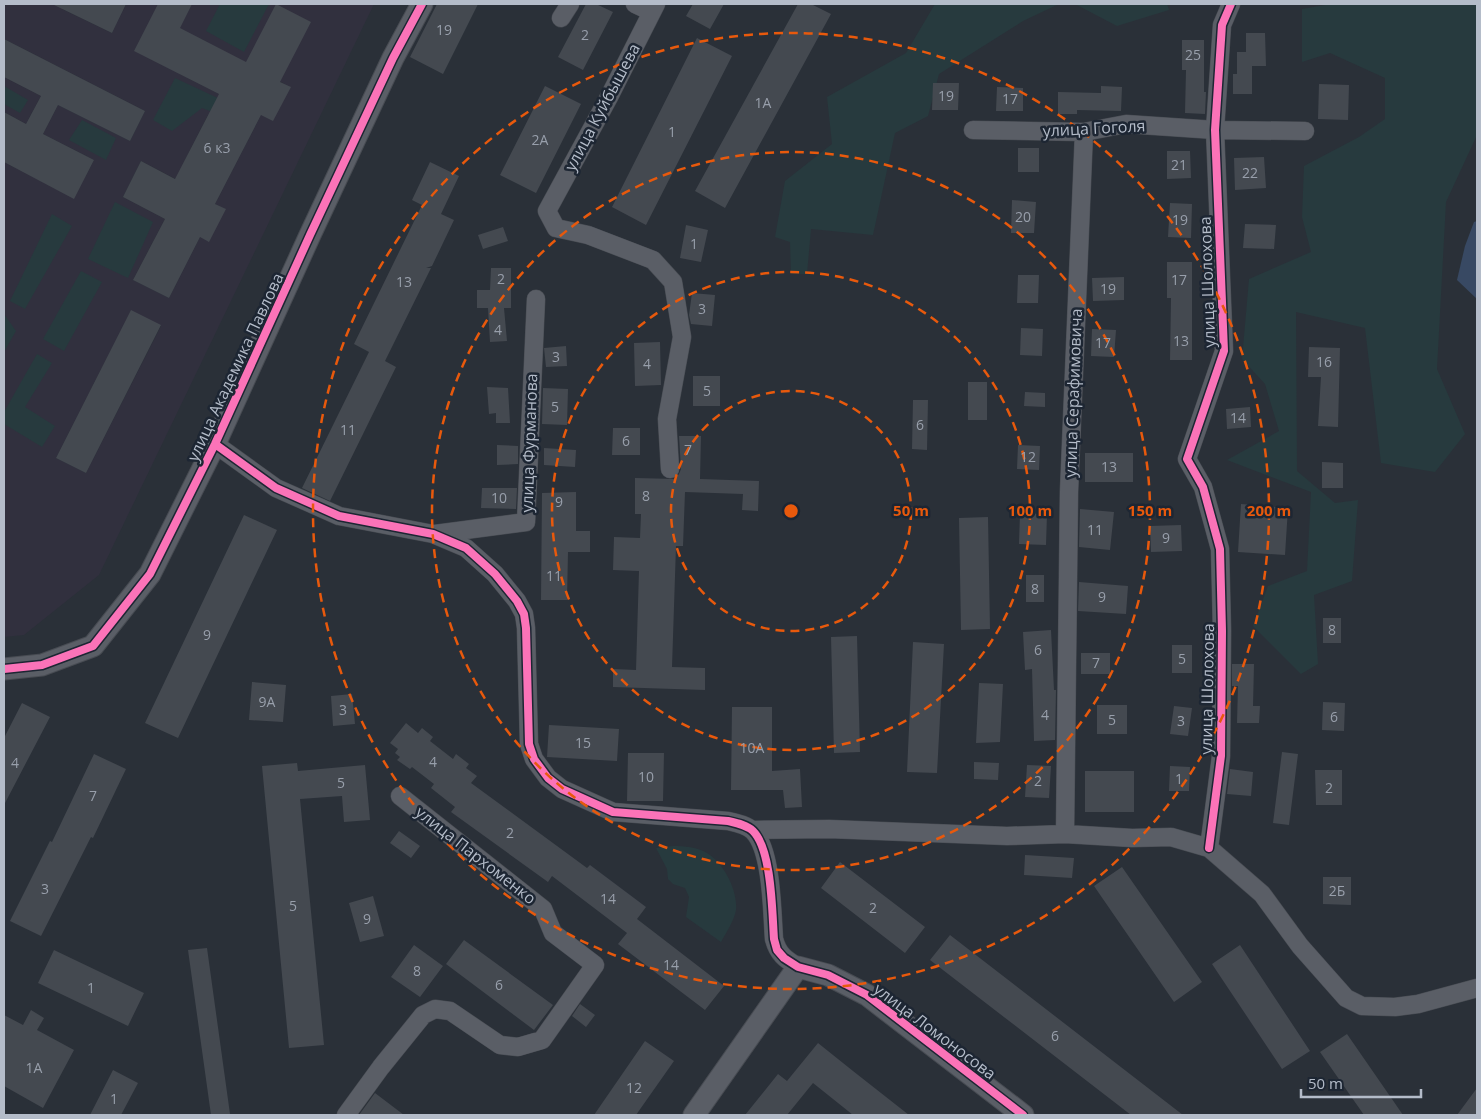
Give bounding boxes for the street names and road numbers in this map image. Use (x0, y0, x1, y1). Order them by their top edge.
street label: улица Куйбышева (559, 39, 645, 175)
street label: улица Гоголя (1042, 114, 1146, 142)
street label: улица Шолохова (1194, 216, 1220, 348)
street label: улица Академика Павлова (182, 269, 288, 465)
street label: улица Серафимовича (1059, 308, 1087, 478)
street label: улица Фурманова (516, 373, 542, 513)
street label: улица Шолохова (1195, 623, 1219, 755)
street label: улица Пархоменко (411, 801, 541, 909)
street label: улица Ломоносова (869, 978, 1001, 1084)

